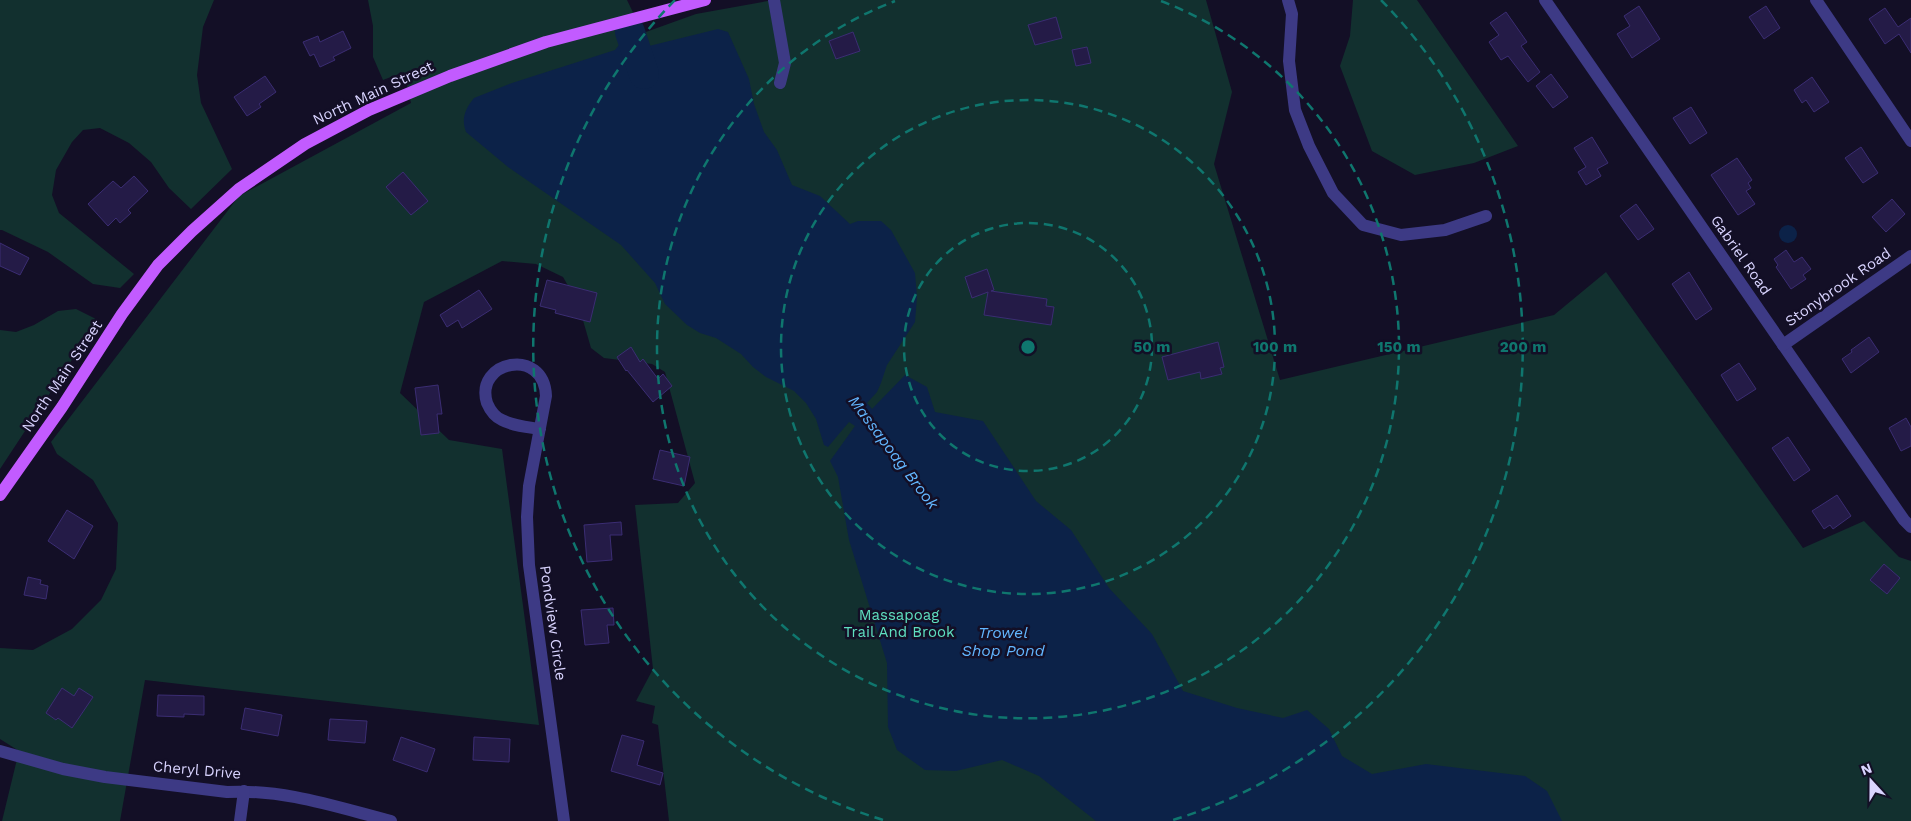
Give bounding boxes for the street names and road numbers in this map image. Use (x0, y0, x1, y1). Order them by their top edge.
street label: North Main Street (310, 57, 437, 129)
street label: Gabriel Road (1707, 212, 1775, 298)
street label: Stonybrook Road (1782, 244, 1894, 330)
street label: North Main Street (18, 316, 106, 435)
street label: Pondview Circle (536, 564, 570, 682)
street label: Cheryl Drive (152, 757, 242, 783)

